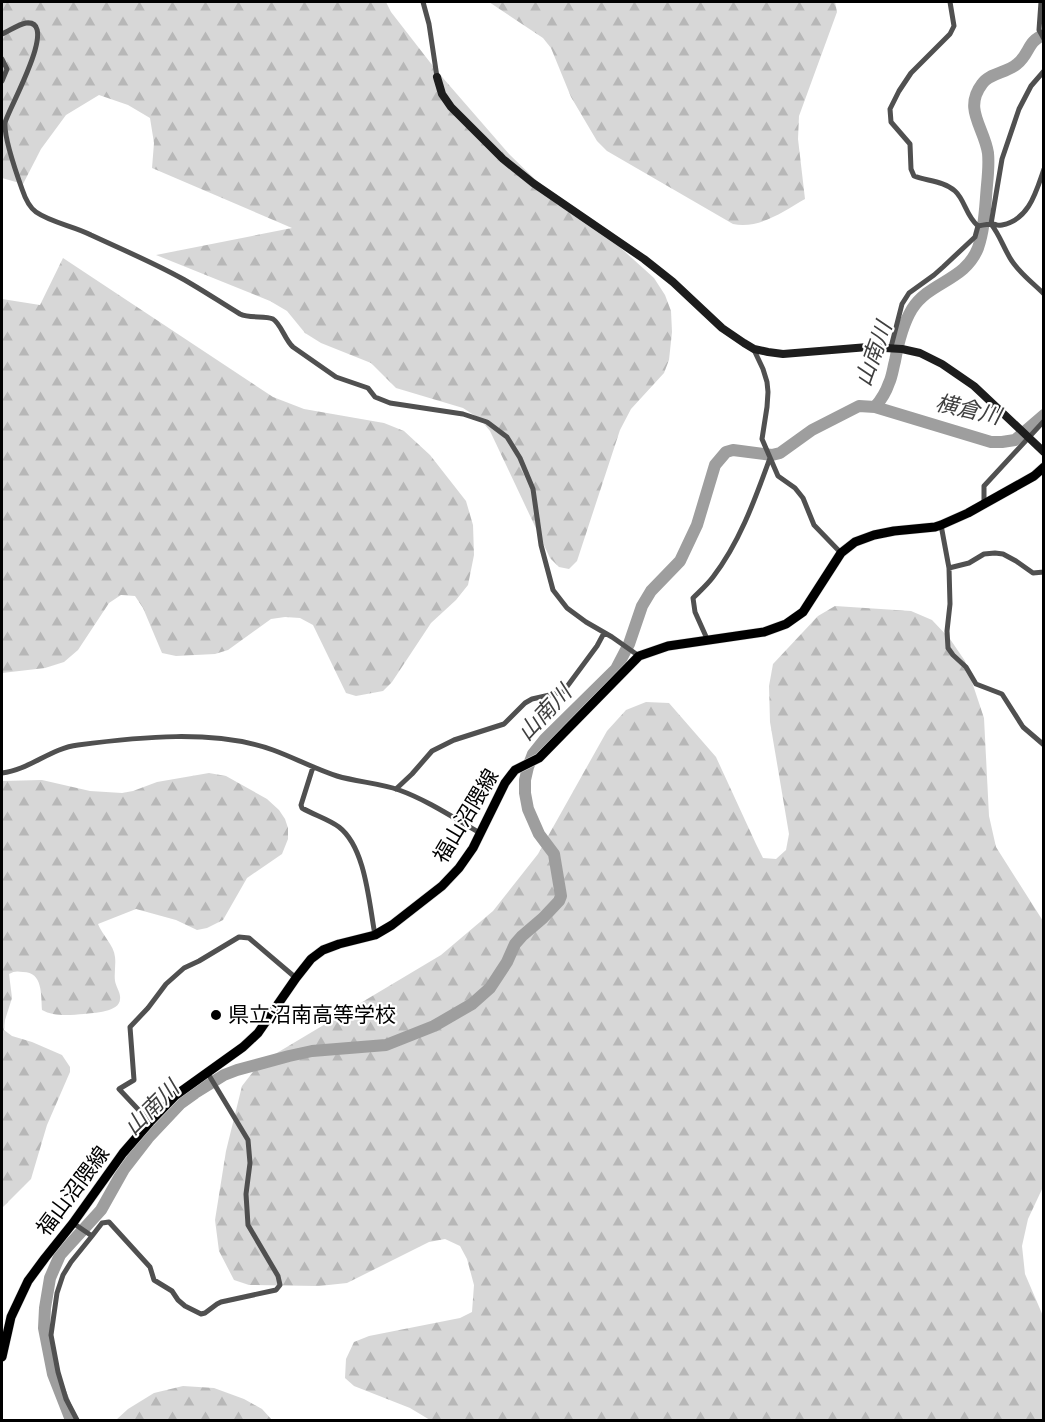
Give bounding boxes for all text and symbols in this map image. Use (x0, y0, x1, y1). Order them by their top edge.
water label: 山南川 (848, 316, 901, 390)
water label: 横倉川 (932, 387, 1006, 433)
water label: 山南川 (511, 676, 581, 748)
street label: 福山沼隈線 (426, 763, 506, 869)
place label: 県立沼南高等学校 (228, 1000, 396, 1030)
marker: 県立沼南高等学校 (209, 1008, 223, 1022)
water label: 山南川 (117, 1072, 188, 1143)
street label: 福山沼隈線 (29, 1140, 117, 1242)

